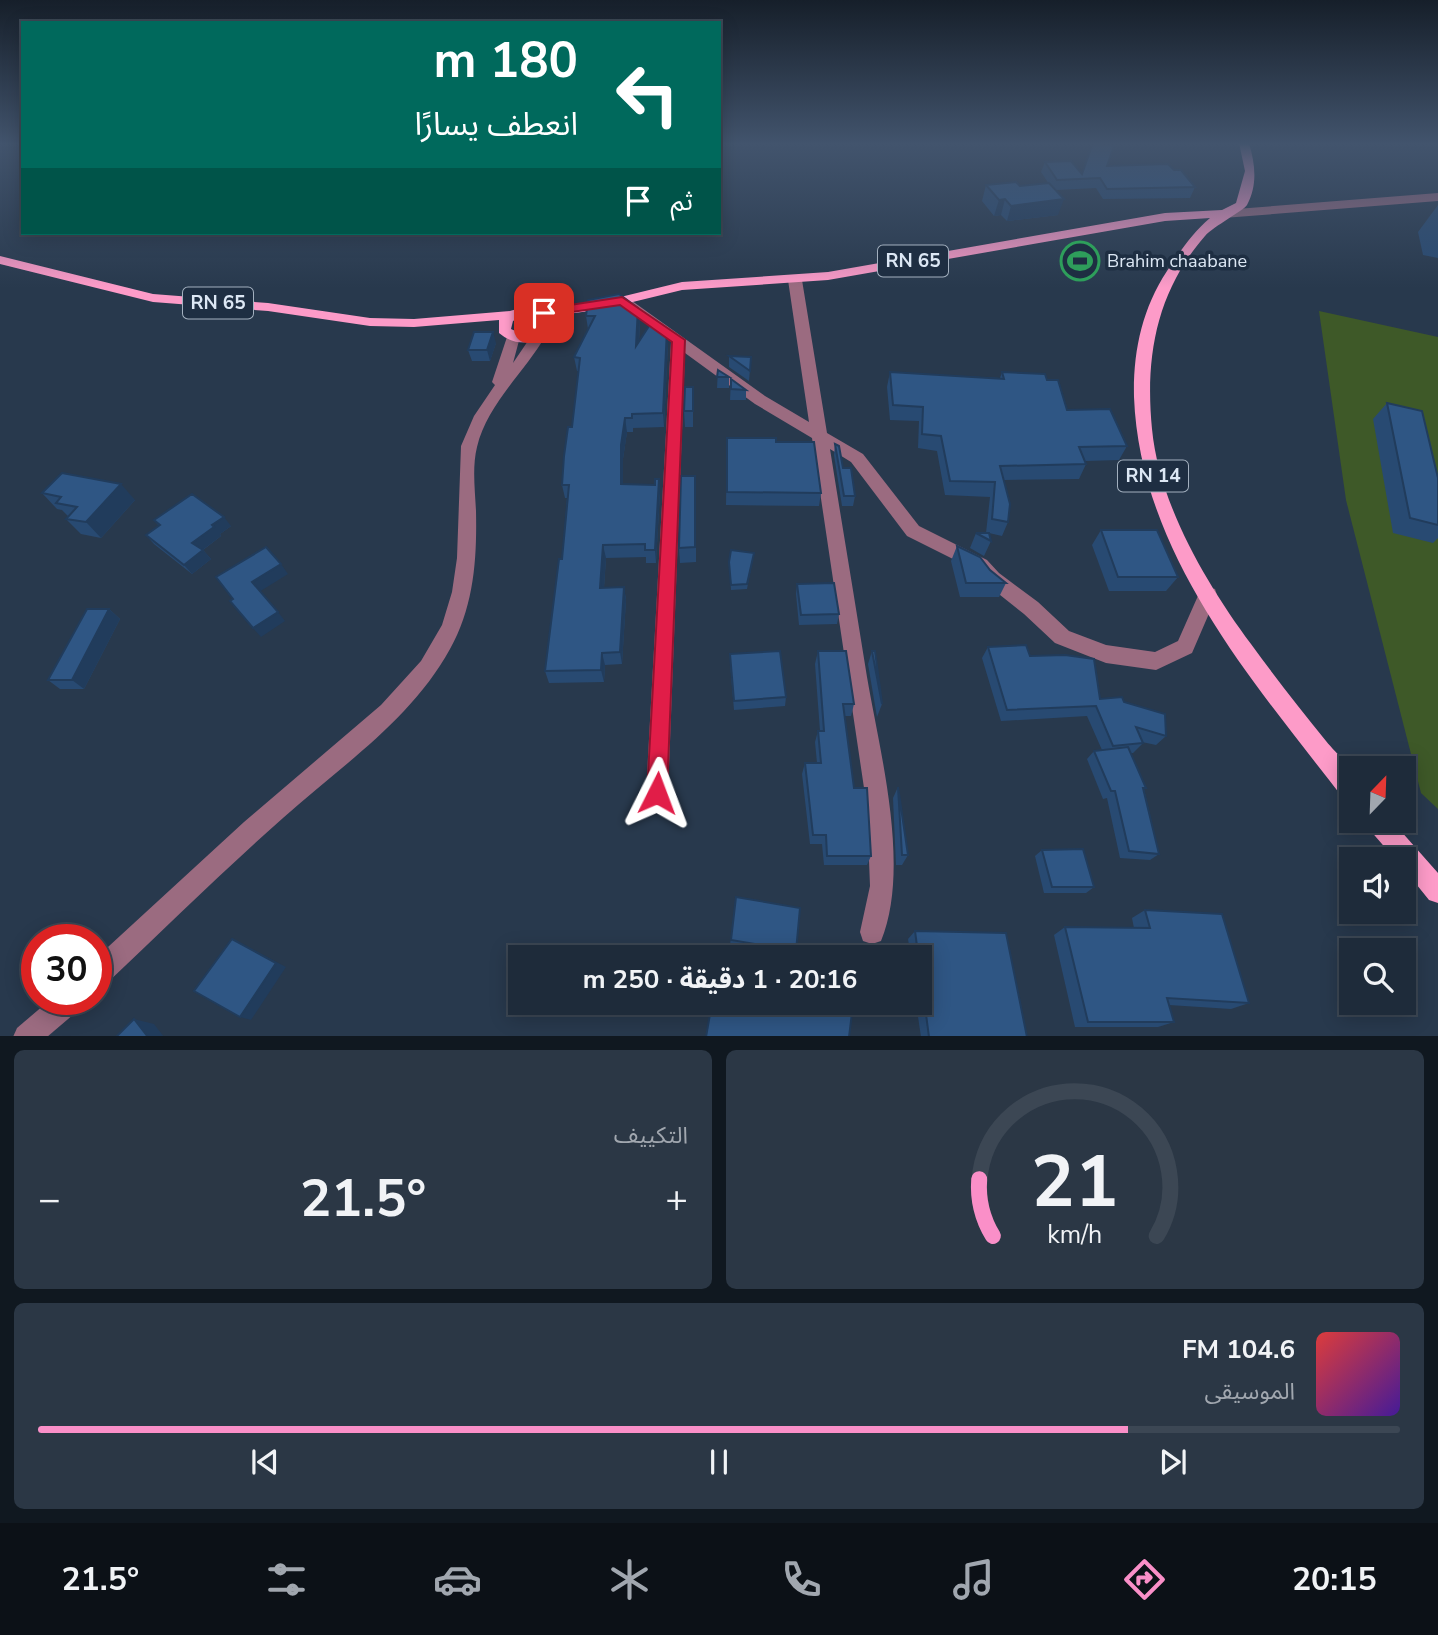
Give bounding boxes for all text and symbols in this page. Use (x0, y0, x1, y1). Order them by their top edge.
text: 180 m (434, 27, 578, 94)
icon: left (602, 49, 693, 140)
text: انعطف يسارًا (414, 103, 578, 146)
icon: arrive (619, 182, 657, 220)
text: ثم (671, 184, 693, 219)
sports icon: Brahim chaabane (1059, 240, 1101, 282)
road number: RN 65 (878, 246, 948, 276)
place label: Brahim chaabane (1107, 249, 1247, 273)
pin (514, 283, 574, 343)
road number: RN 65 (183, 288, 253, 318)
icon: arrive (525, 294, 563, 332)
road number: RN 14 (1118, 461, 1188, 491)
position arrow (620, 756, 694, 830)
north arrow (1339, 756, 1416, 833)
map controls (1339, 756, 1416, 1015)
button: sound (1339, 847, 1416, 924)
speed limit sign: 30 (21, 924, 112, 1015)
button: search (1339, 938, 1416, 1015)
text: 20:16 · 1 دقيقة · 250 m (583, 962, 857, 997)
text: التكييف (614, 1120, 688, 1151)
text: 21 (1031, 1132, 1119, 1232)
text: 21.5° (300, 1163, 426, 1234)
text: − (38, 1174, 61, 1225)
text: + (665, 1174, 688, 1225)
text: km/h (1047, 1217, 1103, 1251)
text: 104.6 FM (1182, 1332, 1295, 1367)
text: الموسيقى (1204, 1376, 1295, 1407)
icon: previous (246, 1443, 284, 1481)
icon: pause (700, 1443, 738, 1481)
icon: next (1154, 1443, 1192, 1481)
icon: filters (262, 1555, 311, 1604)
icon: car (433, 1555, 482, 1604)
icon: climate (605, 1555, 654, 1604)
icon: phone (777, 1555, 826, 1604)
icon: music (949, 1555, 998, 1604)
icon: directions (1120, 1555, 1169, 1604)
text: 21.5° (61, 1558, 139, 1601)
text: 20:15 (1292, 1558, 1377, 1601)

